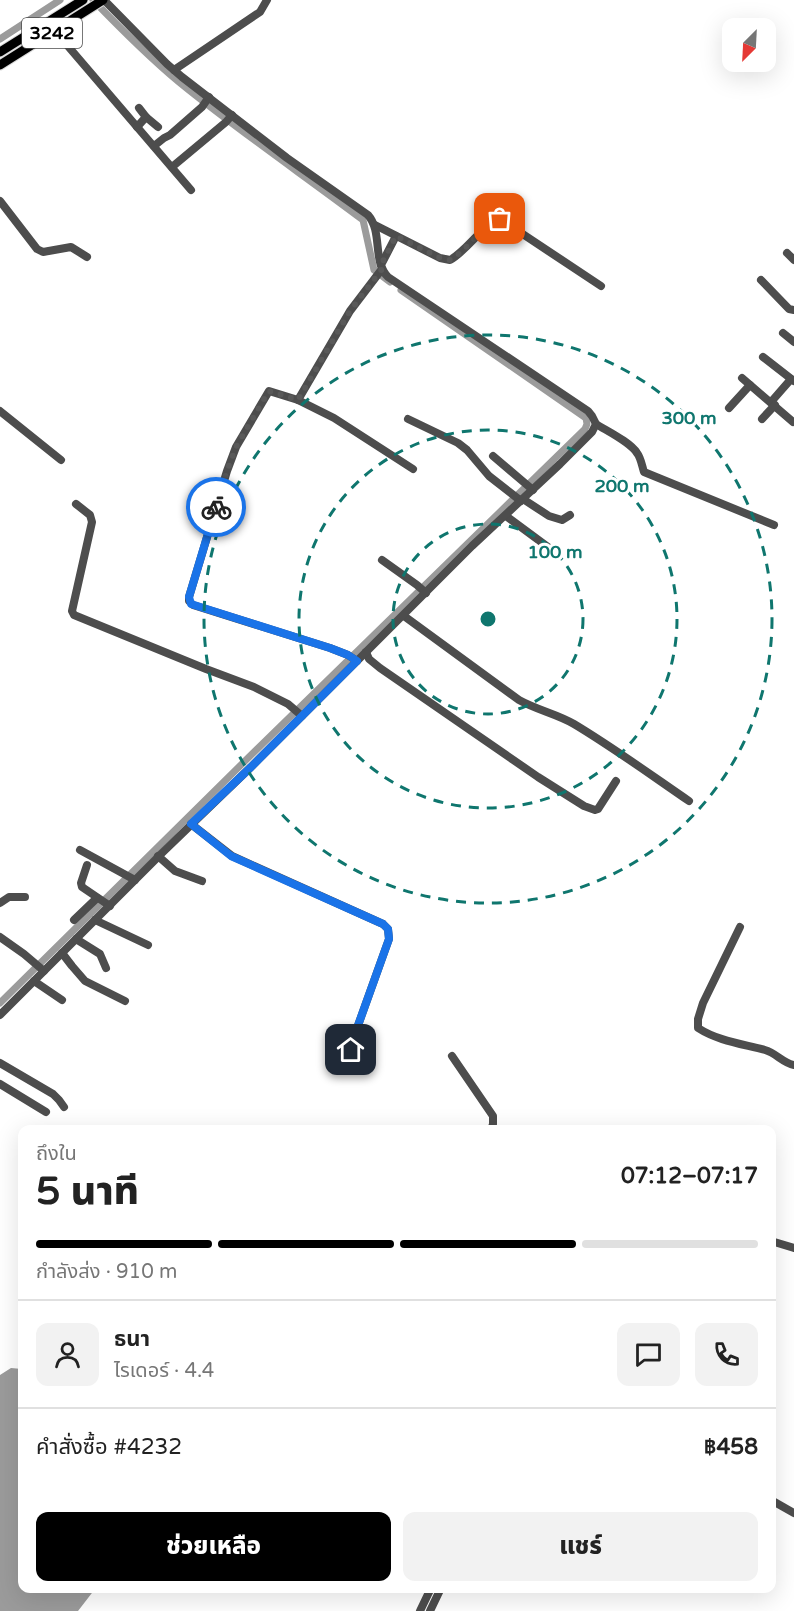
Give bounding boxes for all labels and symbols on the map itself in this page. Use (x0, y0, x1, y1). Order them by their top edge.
road number: 3242 (22, 18, 82, 48)
north arrow (722, 18, 776, 72)
pin (474, 193, 525, 244)
text: 300 m (661, 407, 717, 429)
text: 200 m (594, 475, 650, 497)
courier (186, 477, 246, 537)
text: 100 m (527, 541, 583, 563)
centre of rings (478, 609, 498, 629)
pin (325, 1024, 376, 1075)

